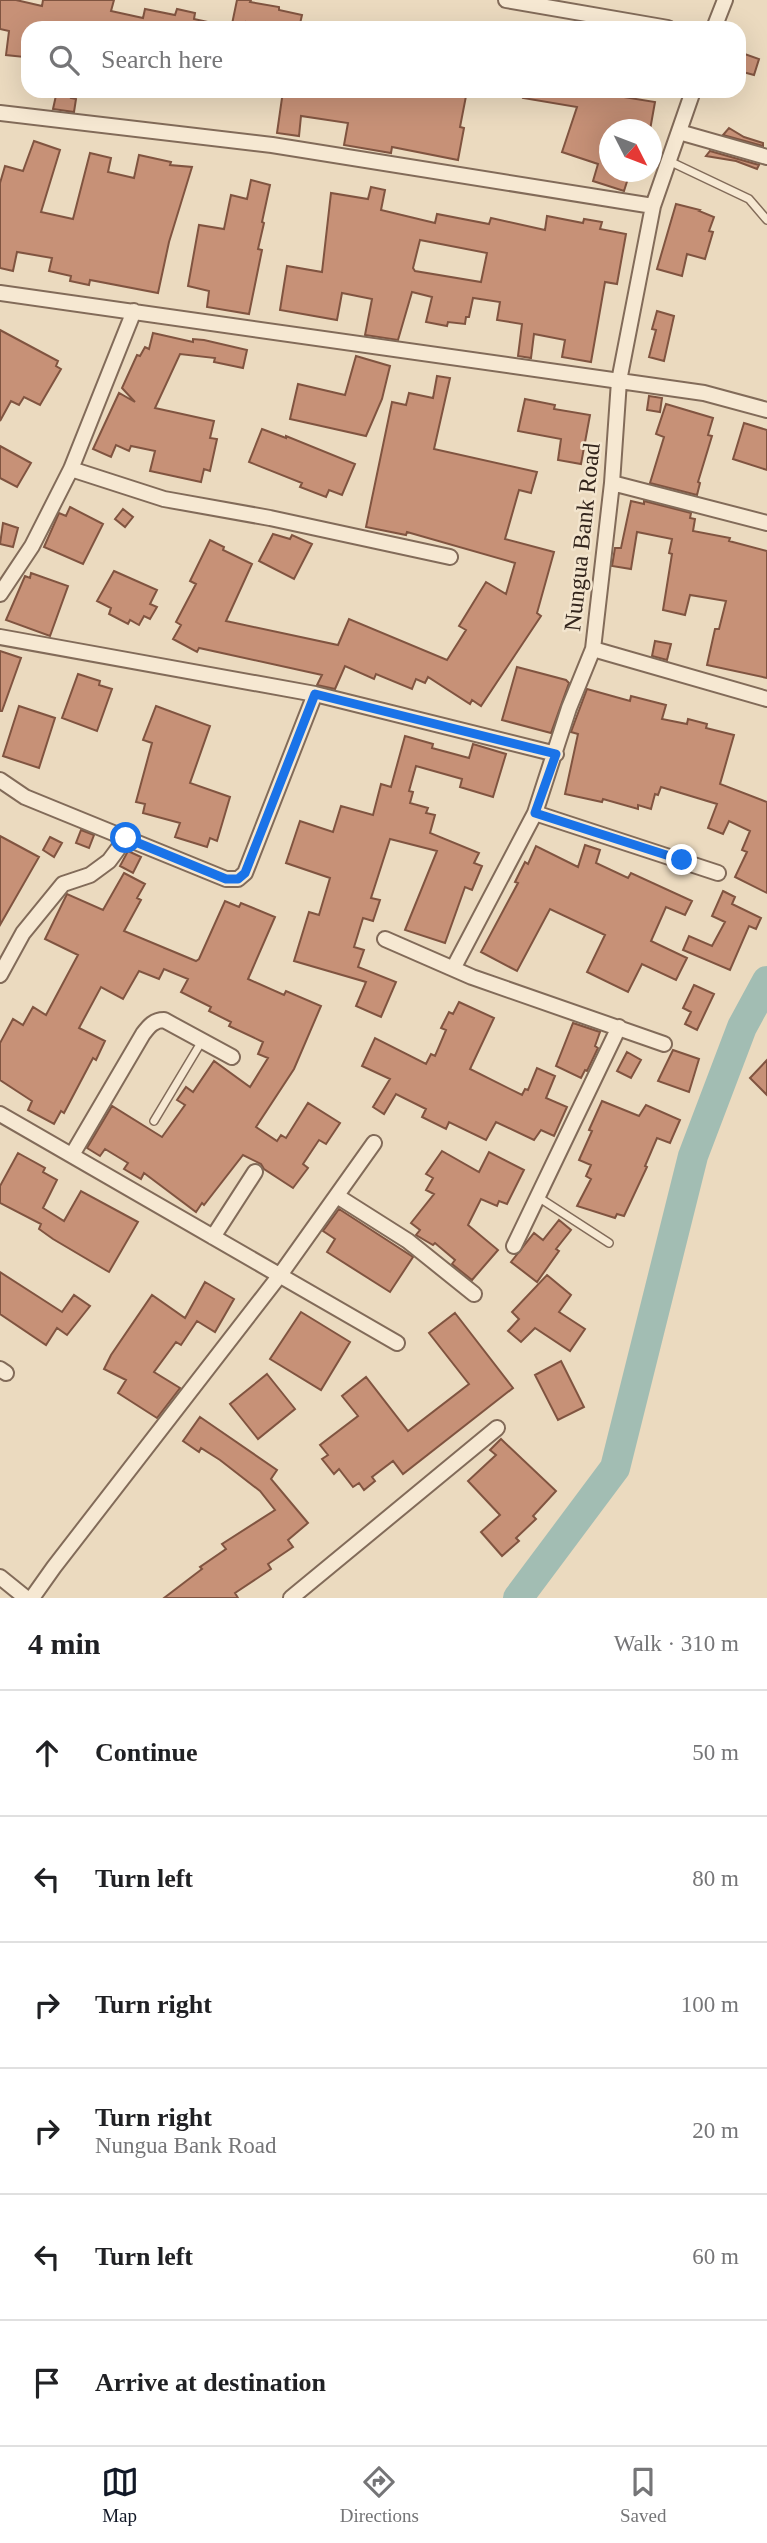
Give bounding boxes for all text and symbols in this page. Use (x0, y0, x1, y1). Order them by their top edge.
search box (21, 21, 746, 98)
icon: search (45, 41, 83, 79)
text: Search here (101, 45, 223, 74)
north arrow (599, 119, 662, 182)
street label: Nungua Bank Road (559, 442, 605, 632)
route start (110, 822, 141, 853)
route end (666, 844, 697, 875)
text: 4 min (28, 1627, 101, 1660)
text: Walk · 310 m (614, 1631, 739, 1656)
icon: ahead (28, 1734, 66, 1772)
text: Continue (95, 1738, 198, 1767)
text: 50 m (692, 1740, 739, 1765)
icon: left (28, 1860, 66, 1898)
text: Turn left (95, 1864, 193, 1893)
text: 80 m (692, 1866, 739, 1891)
icon: right (28, 1986, 66, 2024)
text: Turn right (95, 1990, 212, 2019)
text: 100 m (681, 1992, 739, 2017)
text: Turn right (95, 2103, 212, 2132)
icon: right (28, 2112, 66, 2150)
text: 20 m (692, 2118, 739, 2143)
text: Nungua Bank Road (95, 2133, 276, 2158)
icon: left (28, 2238, 66, 2276)
text: Turn left (95, 2242, 193, 2271)
text: 60 m (692, 2244, 739, 2269)
icon: arrive (28, 2364, 66, 2402)
text: Arrive at destination (95, 2368, 326, 2397)
tab: Map (101, 2463, 139, 2527)
tab: Directions (340, 2463, 419, 2527)
tab: Saved (620, 2463, 666, 2527)

